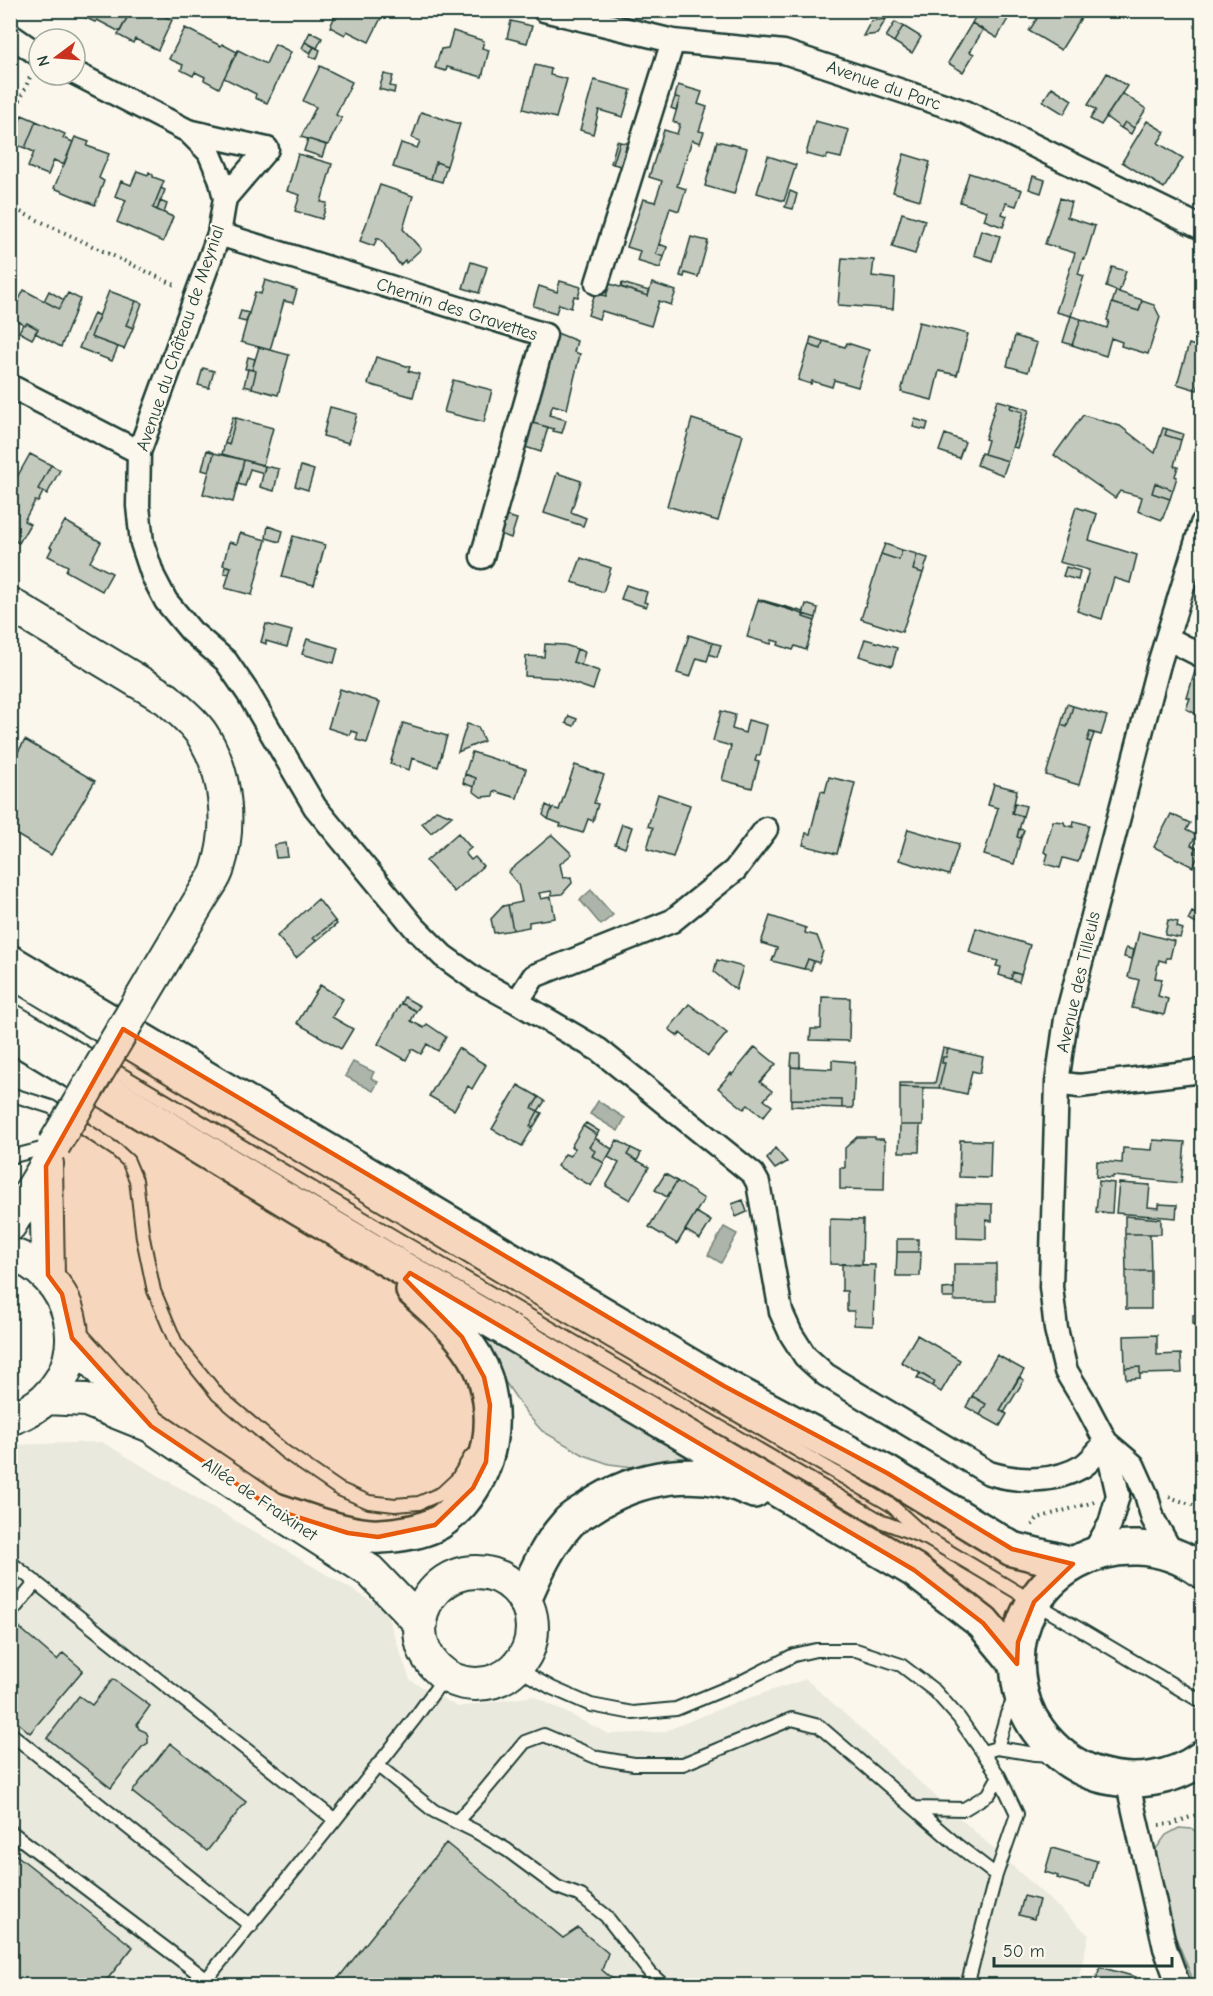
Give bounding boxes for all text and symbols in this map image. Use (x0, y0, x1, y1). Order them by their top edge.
north arrow (27, 27, 87, 87)
text: N (33, 53, 54, 68)
street label: Avenue du Parc (824, 56, 944, 115)
street label: Avenue du Château de Meynial (132, 222, 229, 454)
street label: Chemin des Gravettes (374, 274, 540, 345)
street label: Avenue des Tilleuls (1052, 910, 1105, 1055)
street label: Allée de Fraixinet (198, 1453, 322, 1546)
scale bar (994, 1930, 1172, 1968)
text: 50 m (1003, 1941, 1045, 1962)

